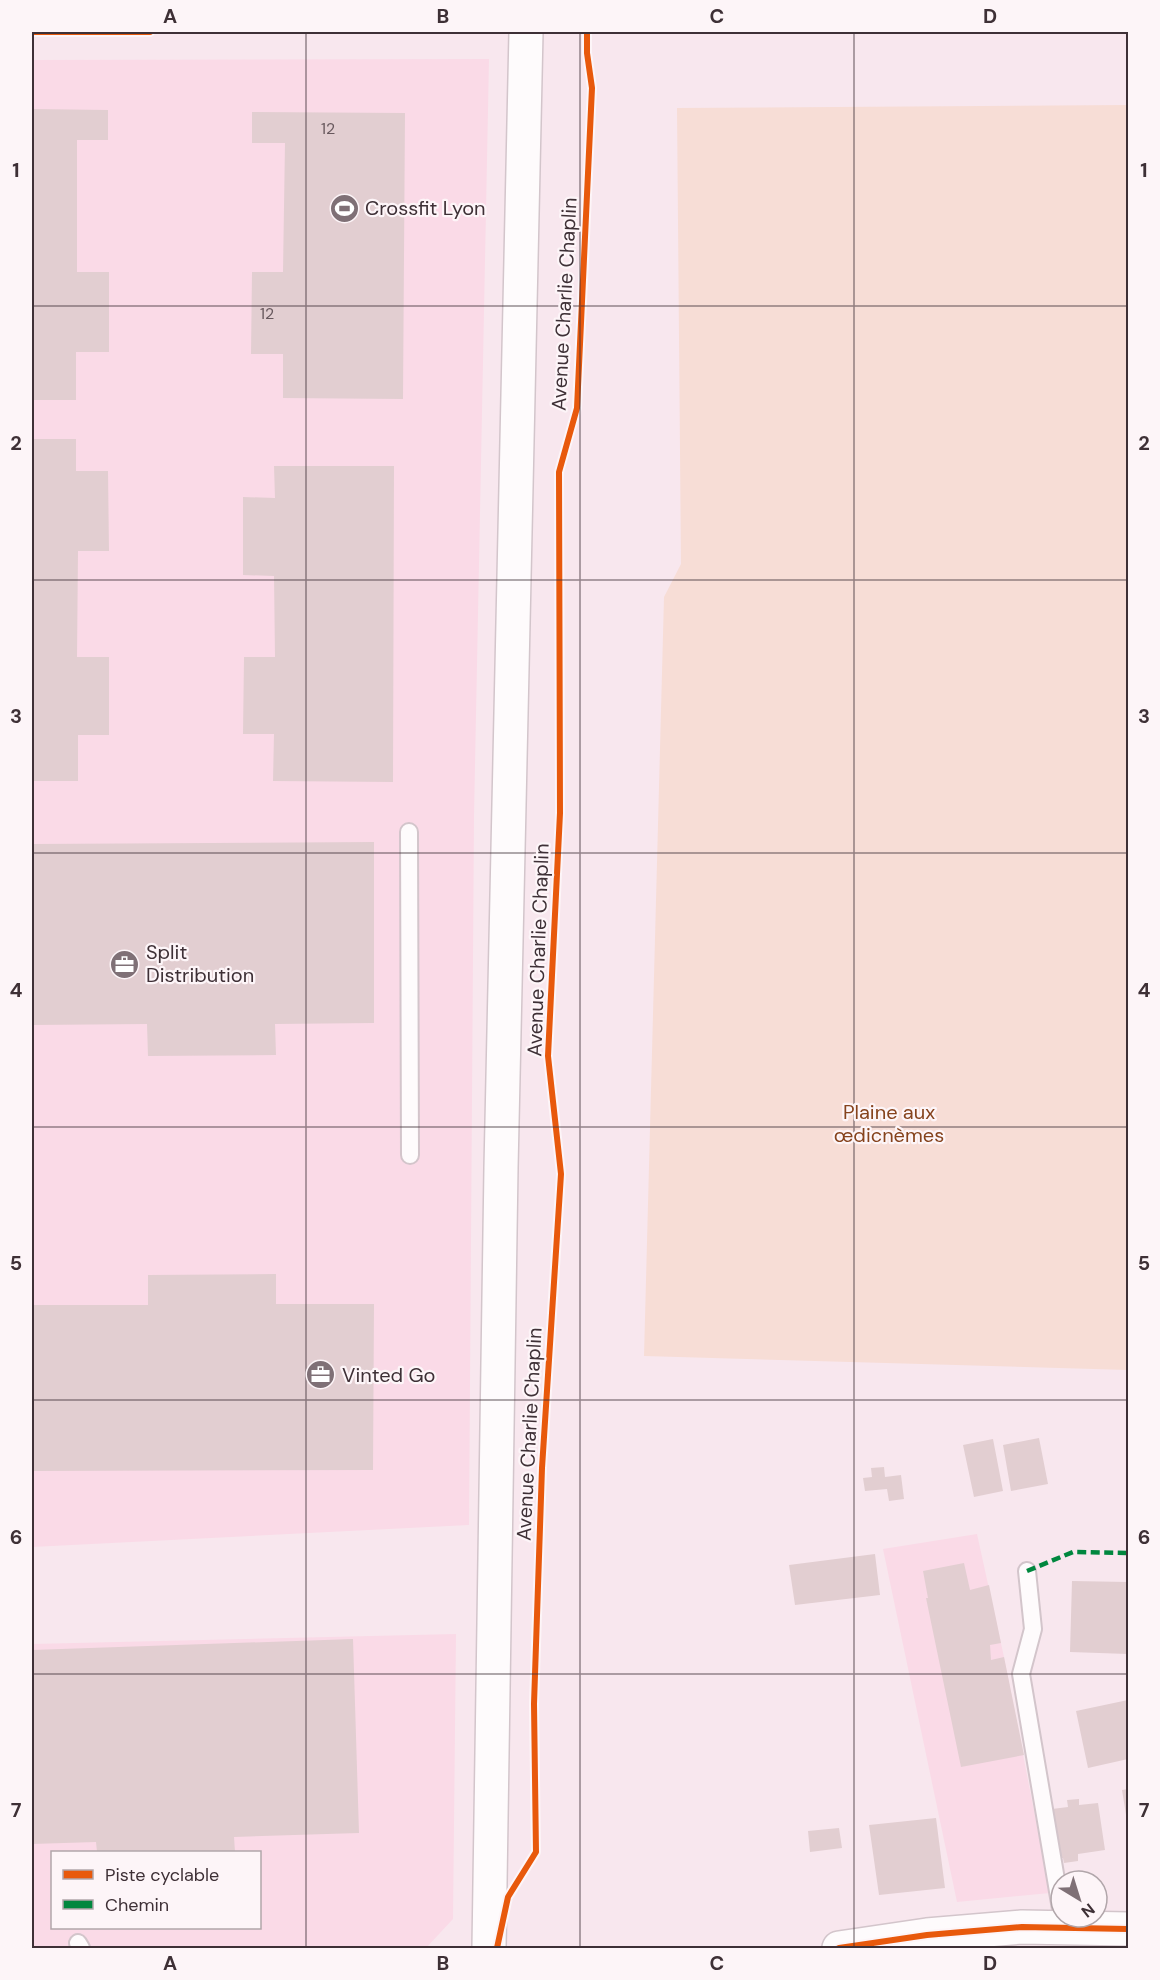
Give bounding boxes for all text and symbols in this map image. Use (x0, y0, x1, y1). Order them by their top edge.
text: A (163, 3, 177, 29)
text: B (437, 3, 449, 29)
text: C (710, 3, 724, 29)
text: D (983, 3, 997, 29)
house number: 12 (321, 118, 335, 139)
text: 1 (12, 157, 20, 183)
text: 1 (1140, 157, 1148, 183)
sports icon: Crossfit Lyon (328, 192, 360, 224)
place label: Crossfit Lyon (365, 195, 486, 221)
street label: Avenue Charlie Chaplin (545, 197, 583, 411)
house number: 12 (260, 303, 274, 324)
text: 2 (10, 430, 22, 456)
text: 2 (1138, 430, 1150, 456)
text: 3 (10, 703, 22, 729)
text: 3 (1138, 703, 1150, 729)
street label: Avenue Charlie Chaplin (521, 843, 555, 1057)
place label: Split Distribution (146, 939, 254, 988)
office icon: Split Distribution (109, 948, 141, 980)
text: 4 (10, 977, 23, 1003)
text: 4 (1138, 977, 1151, 1003)
park label: Plaine aux œdicnèmes (834, 1099, 944, 1148)
text: 5 (10, 1250, 22, 1276)
text: 5 (1138, 1250, 1150, 1276)
street label: Avenue Charlie Chaplin (510, 1327, 548, 1541)
office icon: Vinted Go (305, 1359, 337, 1391)
place label: Vinted Go (342, 1362, 435, 1388)
text: 6 (10, 1524, 22, 1550)
text: 6 (1138, 1524, 1150, 1550)
text: 7 (11, 1797, 22, 1823)
text: 7 (1139, 1797, 1150, 1823)
legend (51, 1851, 261, 1929)
text: Piste cyclable (105, 1863, 219, 1887)
north arrow (1049, 1869, 1109, 1929)
text: Chemin (105, 1893, 169, 1917)
text: N (1077, 1899, 1099, 1922)
text: A (163, 1950, 177, 1976)
text: B (437, 1950, 449, 1976)
text: C (710, 1950, 724, 1976)
text: D (983, 1950, 997, 1976)

